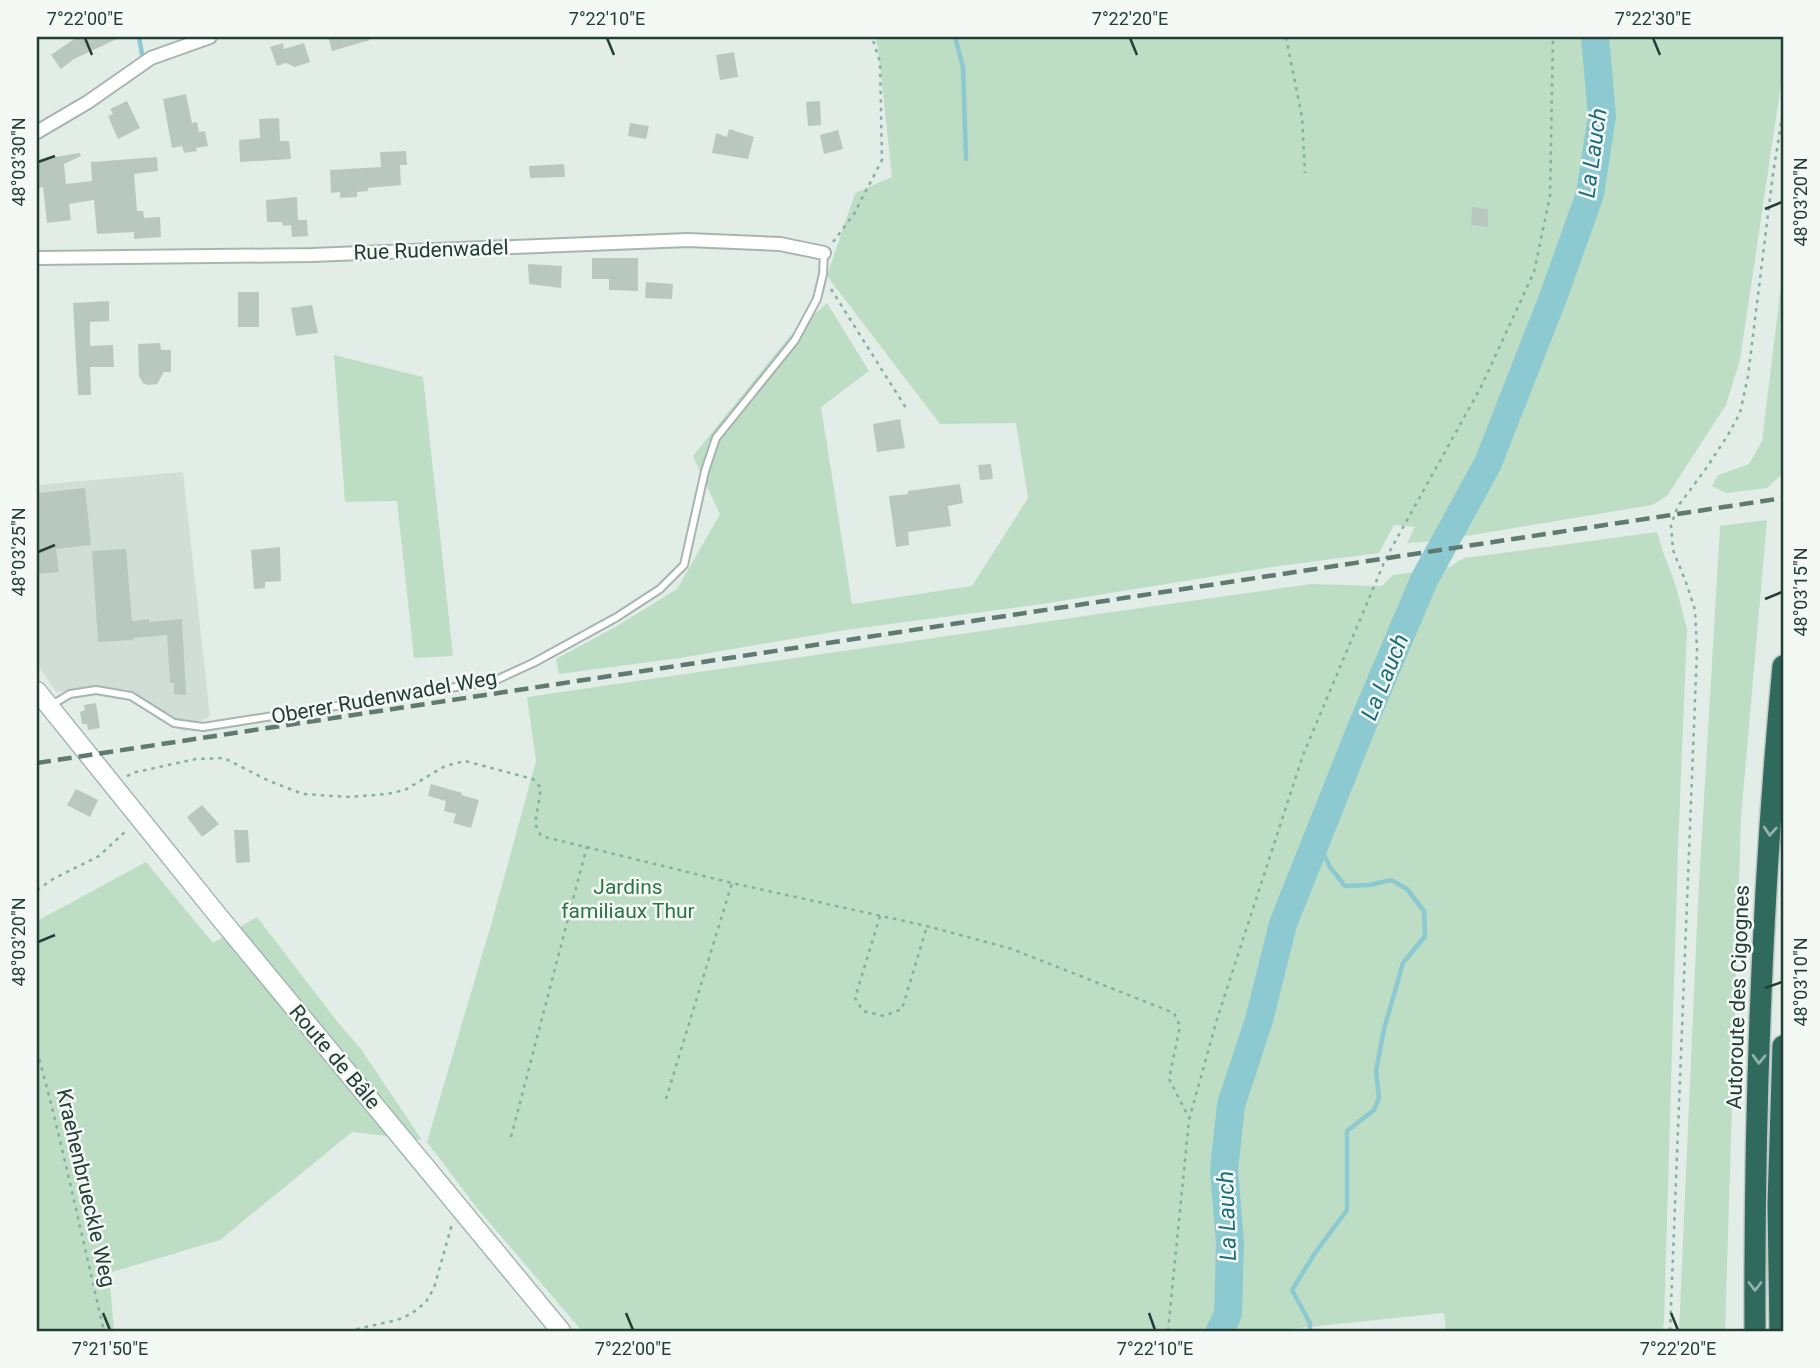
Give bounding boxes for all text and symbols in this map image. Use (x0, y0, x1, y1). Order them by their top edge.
text: 7°22'00"E (47, 8, 123, 29)
text: 7°22'10"E (569, 8, 645, 29)
text: 7°22'20"E (1092, 8, 1168, 29)
text: 7°22'30"E (1615, 8, 1691, 29)
water label: La Lauch (1573, 106, 1613, 200)
text: 48°03'30"N (8, 117, 29, 207)
text: 48°03'20"N (1790, 157, 1811, 247)
street label: Rue Rudenwadel (353, 235, 509, 265)
text: 48°03'25"N (8, 507, 29, 597)
text: 48°03'15"N (1790, 547, 1811, 637)
water label: La Lauch (1356, 630, 1414, 724)
street label: Oberer Rudenwadel Weg (269, 665, 499, 729)
one-way arrow (1763, 826, 1778, 837)
park label: Jardins familiaux Thur (561, 875, 695, 923)
street label: Autoroute des Cigognes (1722, 884, 1754, 1110)
text: 48°03'20"N (8, 897, 29, 987)
text: 48°03'10"N (1790, 937, 1811, 1027)
street label: Route de Bâle (284, 1000, 386, 1114)
one-way arrow (1751, 1054, 1767, 1064)
street label: Kraehenbrueckle Weg (52, 1087, 120, 1289)
water label: La Lauch (1212, 1170, 1242, 1262)
one-way arrow (1747, 1281, 1763, 1292)
text: 7°21'50"E (72, 1338, 148, 1359)
text: 7°22'00"E (595, 1338, 671, 1359)
text: 7°22'10"E (1117, 1338, 1193, 1359)
text: 7°22'20"E (1640, 1338, 1716, 1359)

